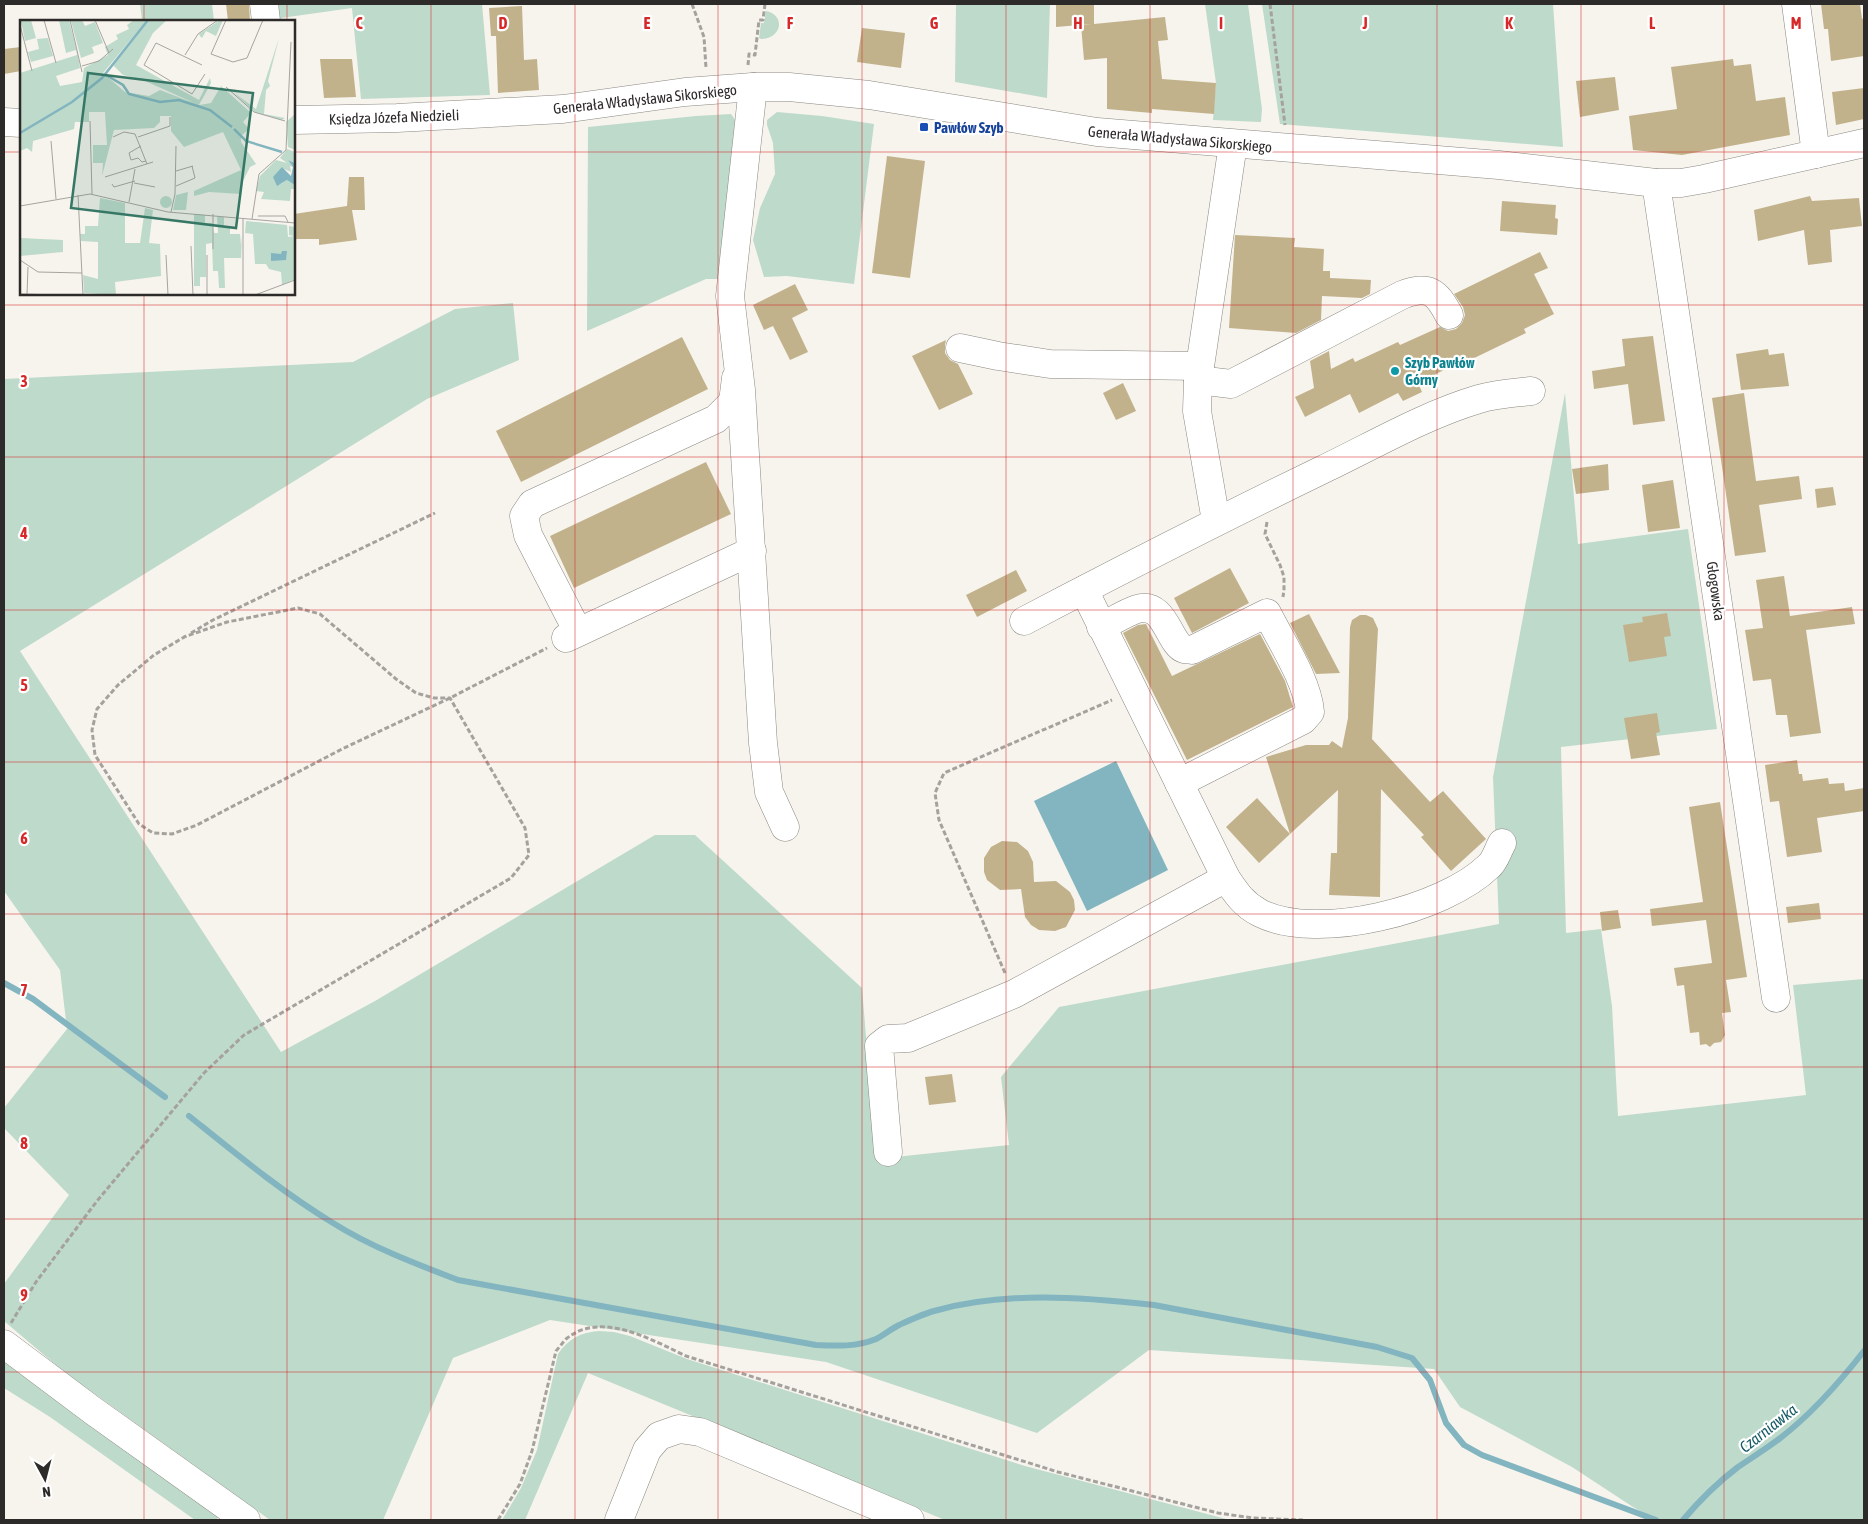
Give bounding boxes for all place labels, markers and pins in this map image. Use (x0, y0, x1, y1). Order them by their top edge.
place label: Pawłów Szyb (934, 119, 1004, 136)
marker: Pawłów Szyb (918, 121, 930, 133)
place label: Szyb Pawłów Górny (1405, 354, 1475, 388)
marker: Szyb Pawłów Górny (1389, 365, 1401, 377)

